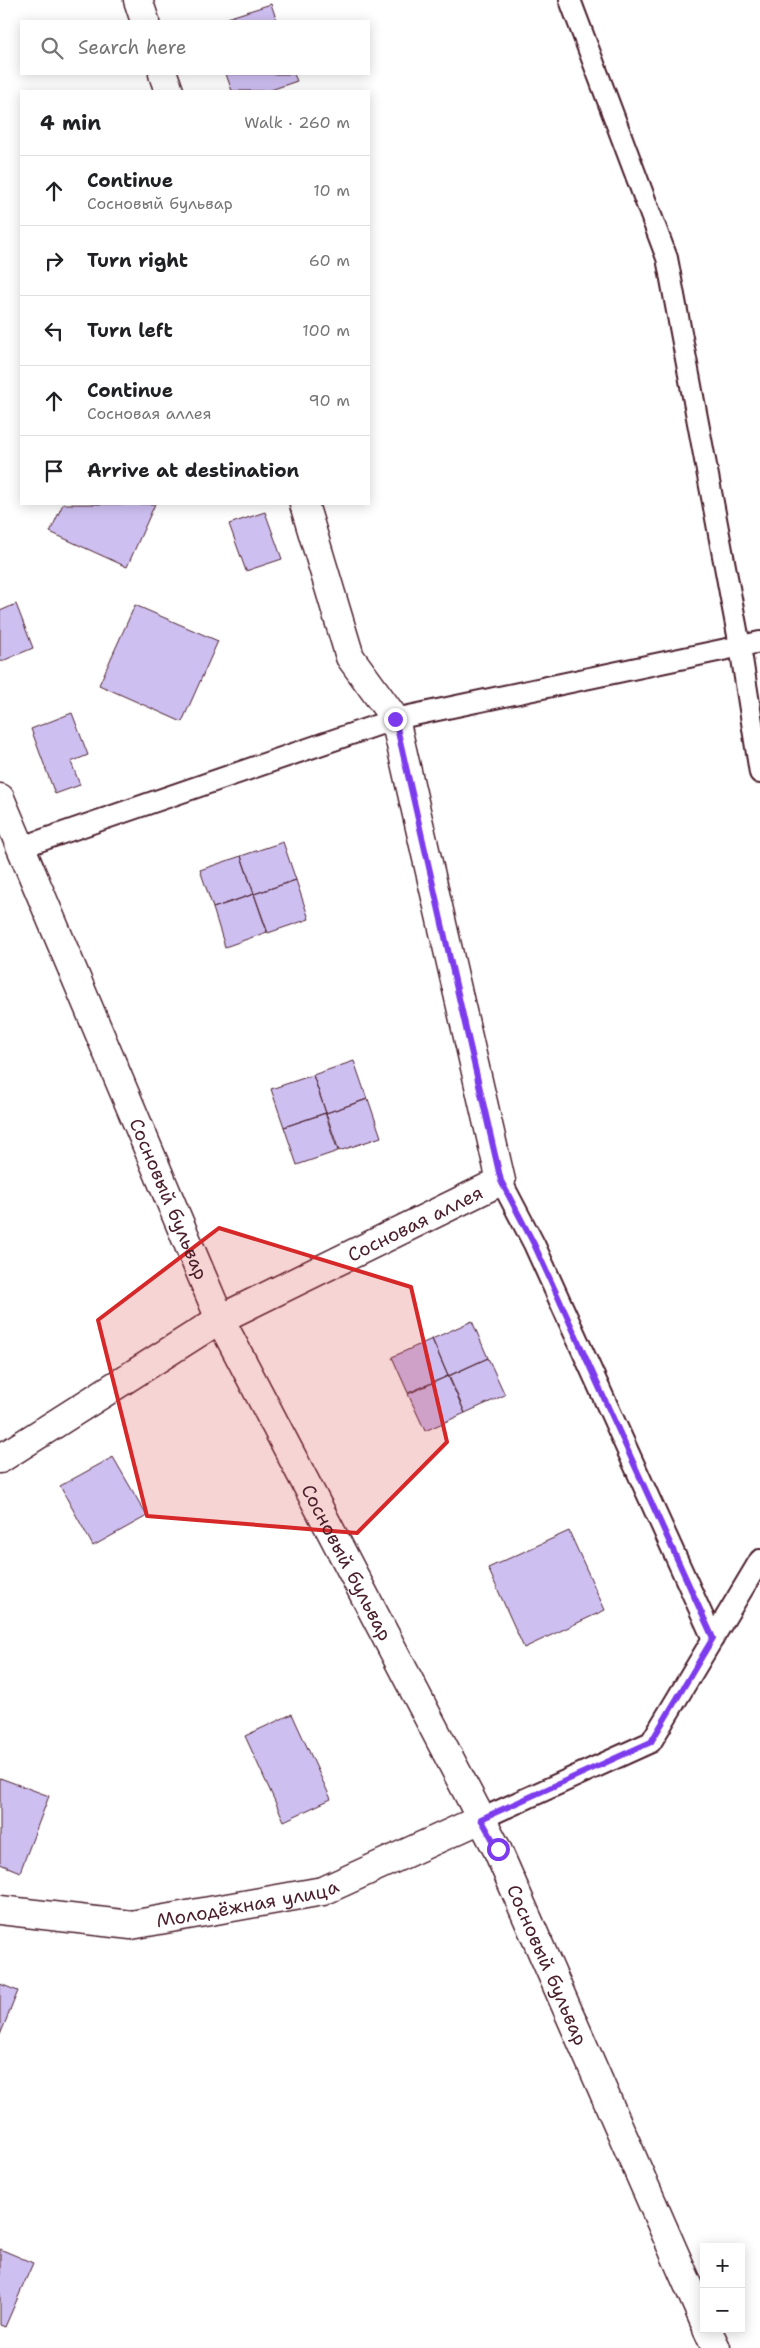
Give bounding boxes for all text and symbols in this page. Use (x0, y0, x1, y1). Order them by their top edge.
search box (20, 20, 370, 75)
icon: search (38, 34, 66, 62)
text: Search here (78, 35, 187, 60)
text: 4 min (40, 109, 101, 137)
text: Walk · 260 m (244, 112, 350, 133)
text: Continue (87, 168, 173, 193)
icon: ahead (40, 177, 68, 205)
text: 10 m (313, 180, 350, 201)
text: Сосновый бульвар (87, 193, 233, 214)
icon: right (40, 247, 68, 275)
text: Turn right (87, 248, 188, 273)
text: 60 m (309, 250, 350, 271)
icon: left (40, 317, 68, 345)
text: Turn left (87, 318, 173, 343)
text: 100 m (302, 320, 350, 341)
text: Continue (87, 378, 173, 403)
icon: ahead (40, 387, 68, 415)
text: 90 m (309, 390, 350, 411)
text: Сосновая аллея (87, 403, 211, 424)
icon: arrive (40, 457, 68, 485)
text: Arrive at destination (87, 458, 299, 483)
route end (384, 708, 407, 731)
street label: Сосновый бульвар (124, 1114, 214, 1284)
street label: Сосновая аллея (343, 1180, 487, 1268)
street label: Сосновый бульвар (296, 1480, 398, 1645)
route start (487, 1838, 510, 1861)
street label: Молодёжная улица (154, 1874, 343, 1933)
street label: Сосновый бульвар (501, 1881, 594, 2049)
map controls (700, 2243, 745, 2333)
button: + (700, 2243, 745, 2288)
button: − (700, 2288, 745, 2333)

